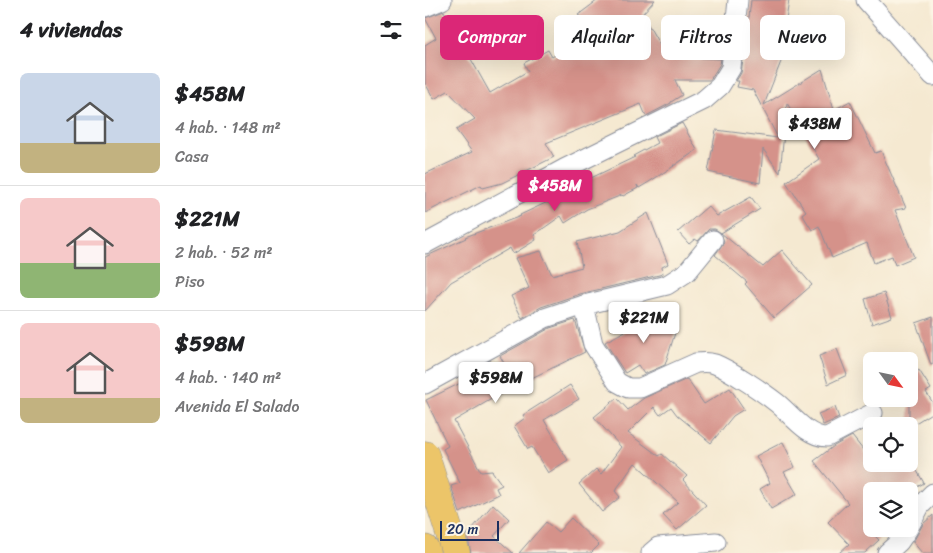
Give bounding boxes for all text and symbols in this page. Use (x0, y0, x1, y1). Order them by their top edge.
text: 4 viviendas (20, 11, 123, 49)
chip: Comprar (440, 15, 544, 60)
chip: Alquilar (554, 15, 651, 60)
chip: Filtros (661, 15, 750, 60)
chip: Nuevo (760, 15, 845, 60)
icon: filters (377, 16, 405, 44)
text: $458M (175, 75, 245, 113)
icon: home (60, 93, 120, 153)
pin: $438M (780, 108, 850, 150)
text: $438M (789, 109, 841, 138)
text: 4 hab. · 148 m² (175, 113, 281, 142)
text: Casa (175, 142, 208, 171)
pin: $458M (520, 170, 590, 212)
text: $458M (528, 171, 582, 200)
text: $221M (175, 200, 240, 238)
icon: home (60, 218, 120, 278)
text: 2 hab. · 52 m² (175, 238, 273, 267)
text: Piso (175, 267, 205, 296)
pin: $221M (609, 302, 679, 344)
text: $221M (619, 303, 669, 332)
text: $598M (175, 325, 245, 363)
icon: home (60, 343, 120, 403)
north arrow (863, 352, 917, 408)
map controls (863, 352, 918, 537)
pin: $598M (461, 362, 531, 404)
text: 4 hab. · 140 m² (175, 363, 281, 392)
text: $598M (469, 363, 523, 392)
text: Avenida El Salado (175, 392, 299, 421)
button: locate (863, 417, 918, 472)
button: layers (863, 482, 918, 537)
text: 20 m (447, 517, 478, 542)
scale bar (440, 518, 499, 541)

